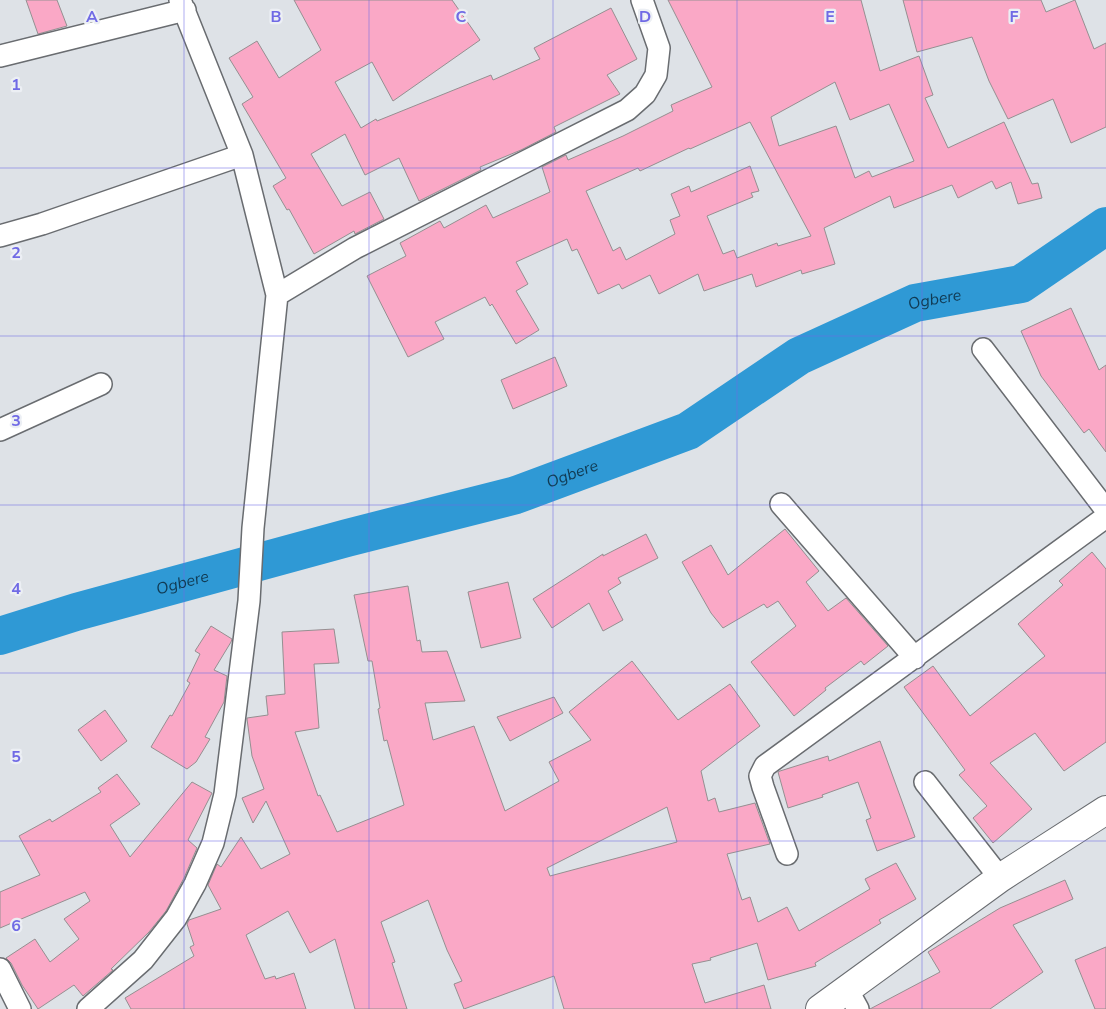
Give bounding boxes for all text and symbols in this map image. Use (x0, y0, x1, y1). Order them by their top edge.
text: A (86, 6, 98, 28)
text: B (270, 6, 282, 28)
text: C (456, 6, 467, 28)
text: D (639, 6, 651, 28)
text: E (825, 6, 835, 28)
text: F (1010, 6, 1019, 28)
text: 1 (11, 74, 21, 96)
text: 2 (11, 242, 21, 264)
water label: Ogbere (904, 284, 963, 316)
text: 3 (11, 410, 21, 432)
water label: Ogbere (543, 454, 602, 494)
water label: Ogbere (154, 565, 212, 601)
text: 4 (11, 578, 21, 600)
text: 5 (11, 746, 21, 768)
text: 6 (11, 915, 21, 937)

